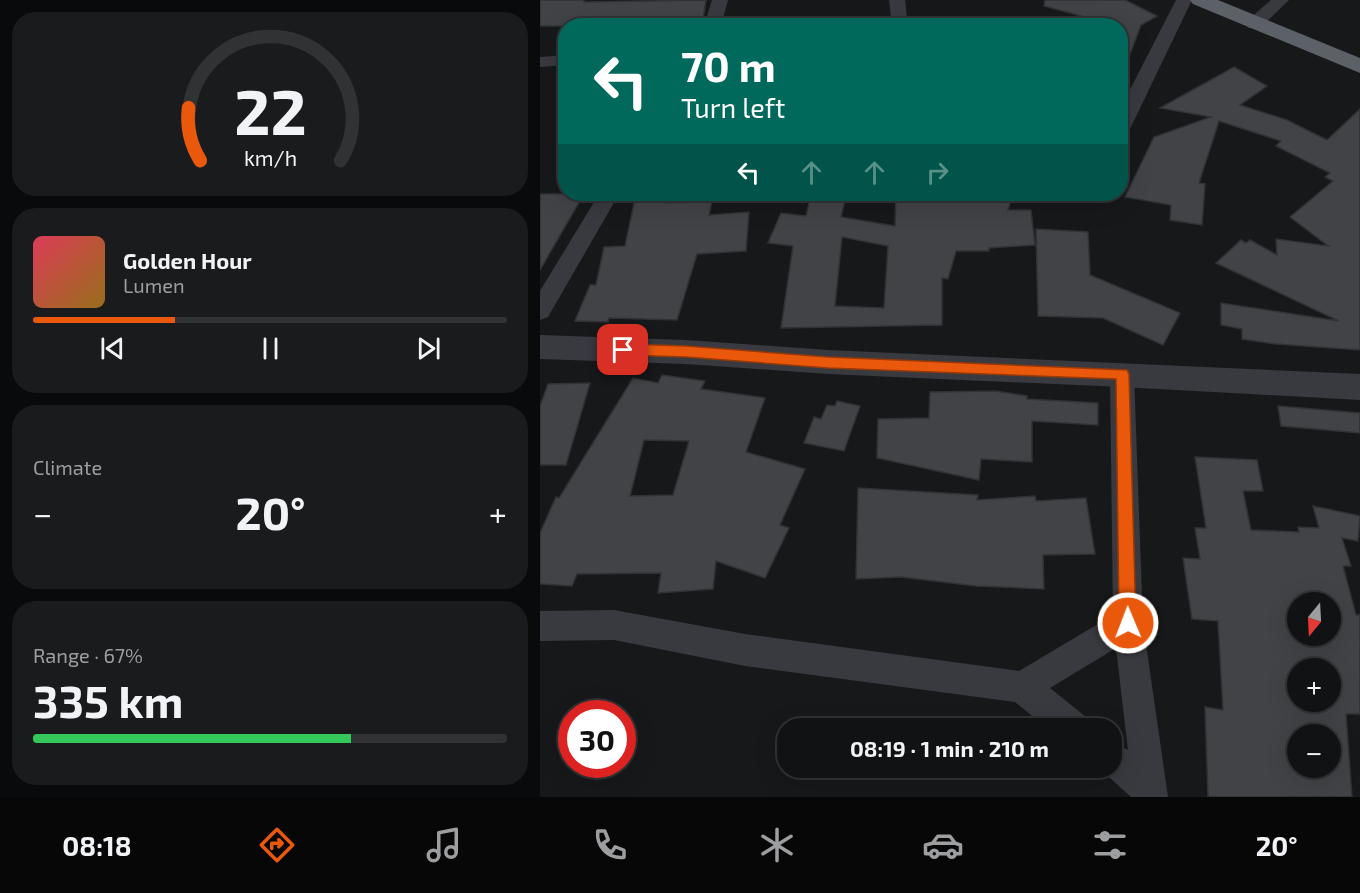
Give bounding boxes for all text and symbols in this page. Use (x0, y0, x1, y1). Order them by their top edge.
text: 70 m (681, 40, 776, 90)
icon: left (582, 42, 660, 120)
text: 22 (234, 73, 306, 148)
text: Turn left (681, 91, 785, 123)
text: km/h (243, 146, 297, 171)
icon: left (732, 156, 765, 189)
icon: ahead (795, 156, 828, 189)
icon: ahead (858, 156, 891, 189)
icon: right (921, 156, 954, 189)
text: Golden Hour (123, 247, 252, 273)
text: Lumen (123, 273, 185, 297)
pin (597, 324, 648, 375)
icon: previous (96, 332, 129, 365)
icon: pause (254, 332, 287, 365)
icon: next (412, 332, 445, 365)
icon: arrive (606, 333, 639, 366)
text: Climate (33, 455, 102, 479)
text: 20° (236, 485, 306, 539)
text: − (33, 493, 52, 533)
text: + (489, 493, 507, 533)
position arrow (1096, 591, 1160, 655)
north arrow (1287, 592, 1341, 646)
map controls (1287, 592, 1341, 778)
text: Range · 67% (33, 643, 143, 667)
button: + (1287, 658, 1341, 712)
text: 335 km (33, 673, 183, 727)
speed limit sign: 30 (558, 700, 636, 778)
button: − (1287, 724, 1341, 778)
text: 08:19 · 1 min · 210 m (850, 735, 1049, 761)
icon: directions (256, 824, 298, 866)
icon: music (423, 824, 465, 866)
icon: phone (589, 824, 631, 866)
icon: climate (756, 824, 798, 866)
icon: car (922, 824, 964, 866)
icon: filters (1089, 824, 1131, 866)
text: 08:18 (62, 829, 132, 861)
text: 20° (1256, 829, 1298, 861)

